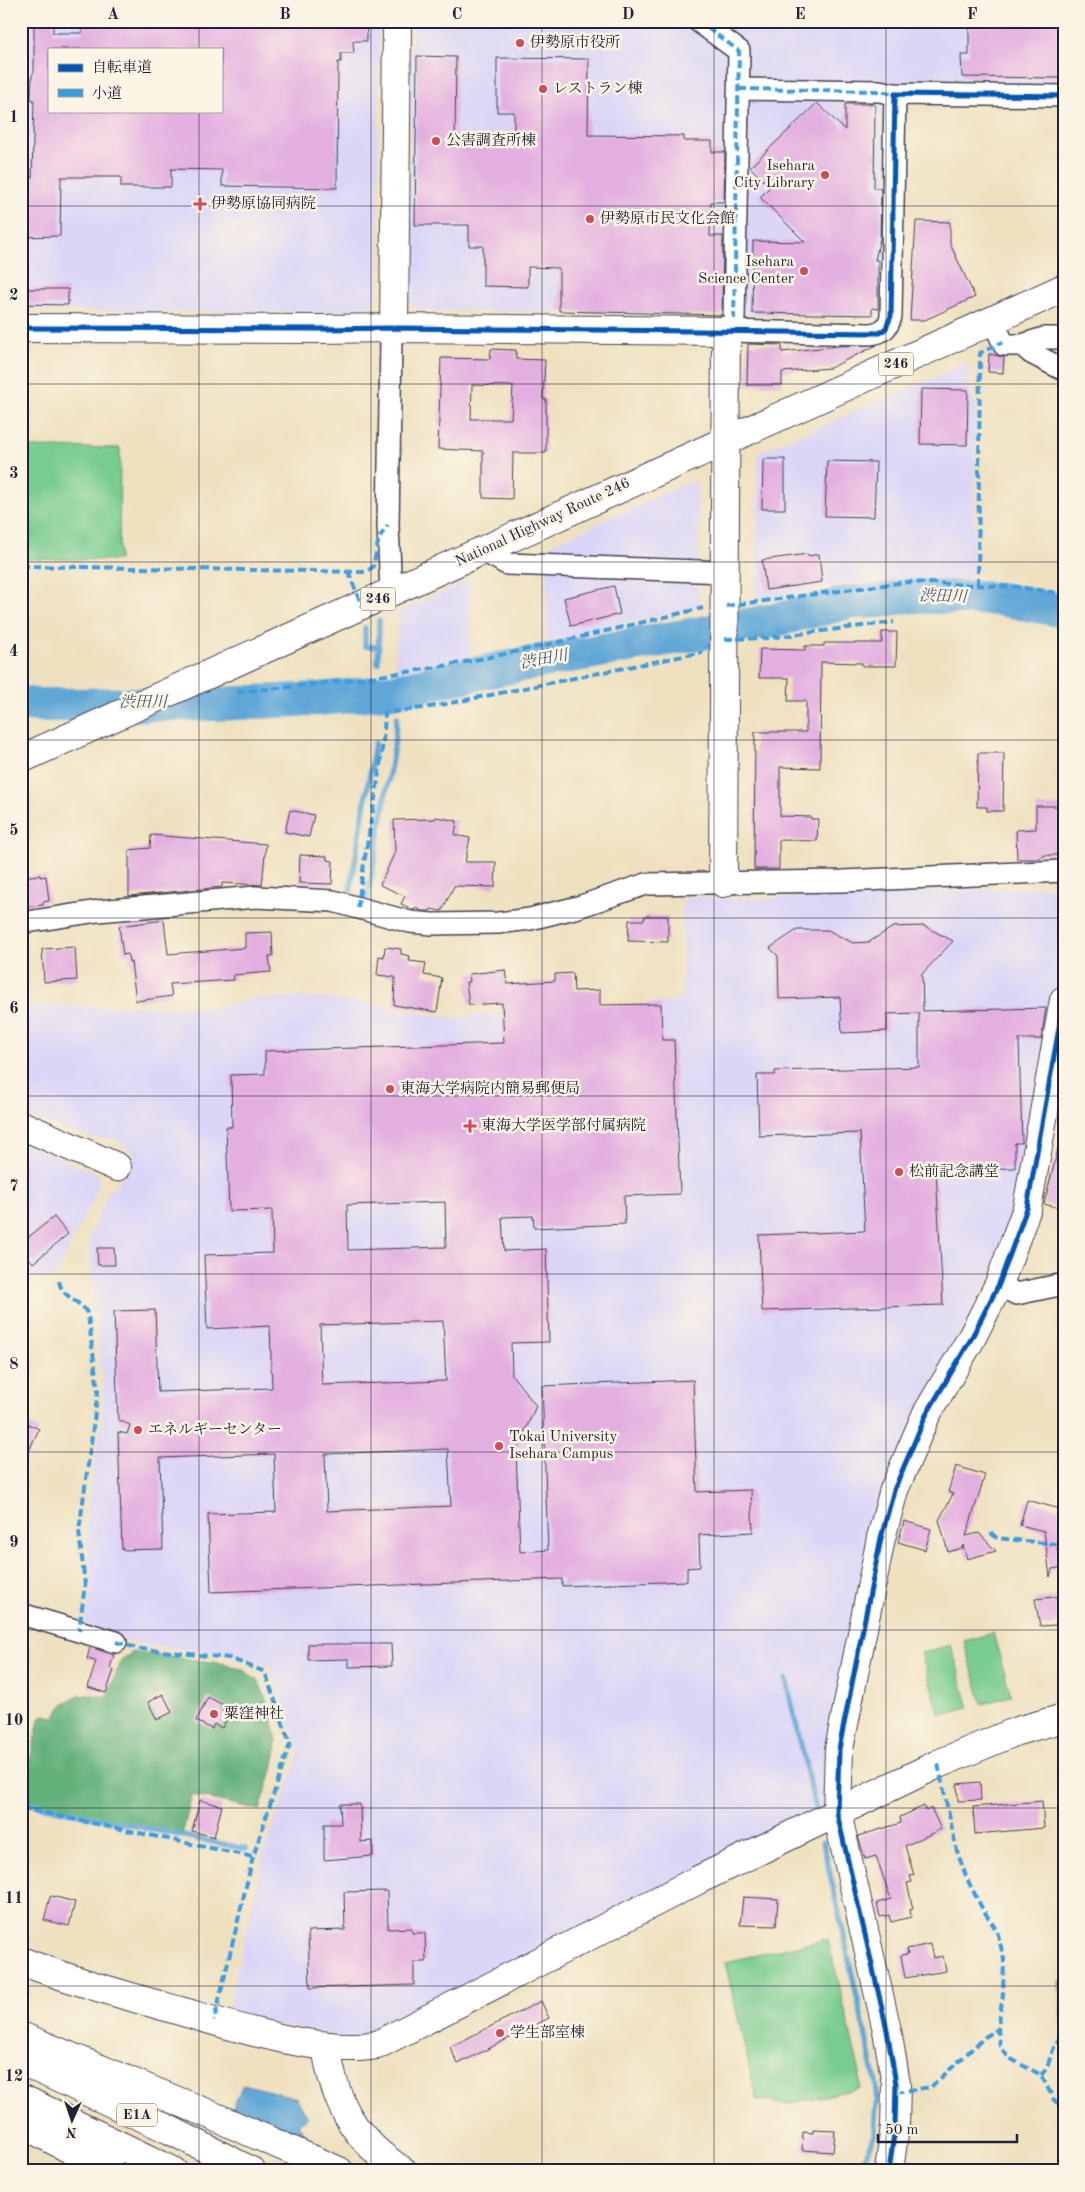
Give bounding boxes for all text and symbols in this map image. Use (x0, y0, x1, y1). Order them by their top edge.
text: A (107, 7, 119, 23)
text: B (279, 7, 291, 23)
text: C (452, 7, 462, 23)
text: D (622, 7, 634, 23)
text: E (794, 7, 806, 23)
text: F (967, 7, 978, 23)
place label: 伊勢原市役所 (530, 34, 620, 51)
marker: 伊勢原市役所 (514, 37, 526, 49)
legend (48, 48, 222, 112)
text: 自転車道 (92, 59, 152, 76)
place label: レストラン棟 (553, 80, 643, 97)
marker: レストラン棟 (537, 83, 549, 95)
text: 小道 (92, 85, 122, 102)
text: 1 (9, 110, 19, 126)
place label: 公害調査所棟 (446, 132, 536, 149)
marker: 公害調査所棟 (430, 135, 442, 147)
place label: Isehara City Library (734, 159, 816, 191)
marker: Isehara City Library (819, 169, 831, 181)
place label: 伊勢原協同病院 (211, 195, 316, 212)
marker: 伊勢原協同病院 (193, 197, 207, 211)
place label: 伊勢原市民文化会館 (600, 210, 735, 227)
marker: 伊勢原市民文化会館 (584, 213, 596, 225)
place label: Isehara Science Center (698, 255, 795, 287)
marker: Isehara Science Center (798, 265, 810, 277)
text: 2 (9, 288, 19, 304)
road number: 246 (878, 352, 914, 376)
text: 3 (9, 466, 19, 482)
street label: National Highway Route 246 (453, 476, 633, 570)
water label: 渋田川 (919, 586, 969, 606)
road number: 246 (360, 588, 396, 610)
text: 4 (9, 644, 19, 660)
water label: 渋田川 (519, 646, 571, 672)
water label: 渋田川 (119, 693, 169, 711)
text: 5 (9, 823, 19, 839)
text: 6 (9, 1001, 19, 1017)
place label: 東海大学病院内簡易郵便局 (400, 1080, 580, 1097)
marker: 東海大学病院内簡易郵便局 (384, 1083, 396, 1095)
place label: 東海大学医学部付属病院 (481, 1117, 646, 1134)
marker: 東海大学医学部付属病院 (463, 1119, 477, 1133)
place label: 松前記念講堂 (909, 1163, 999, 1180)
marker: 松前記念講堂 (893, 1166, 905, 1178)
text: 7 (9, 1179, 19, 1195)
text: 8 (9, 1357, 19, 1373)
place label: エネルギーセンター (148, 1421, 282, 1438)
marker: エネルギーセンター (132, 1424, 144, 1436)
place label: Tokai University Isehara Campus (509, 1430, 618, 1462)
marker: Tokai University Isehara Campus (493, 1440, 505, 1452)
text: 9 (9, 1535, 19, 1551)
place label: 粟窪神社 (224, 1705, 284, 1722)
marker: 粟窪神社 (208, 1708, 220, 1720)
text: 10 (5, 1713, 23, 1729)
text: 11 (5, 1891, 23, 1907)
place label: 学生部室棟 (510, 2024, 585, 2041)
marker: 学生部室棟 (494, 2027, 506, 2039)
text: 12 (5, 2069, 23, 2085)
north arrow (48, 2094, 98, 2144)
road number: E1A (117, 2104, 157, 2126)
scale bar (878, 2112, 1016, 2144)
text: 50 m (885, 2123, 919, 2138)
text: N (65, 2125, 77, 2139)

